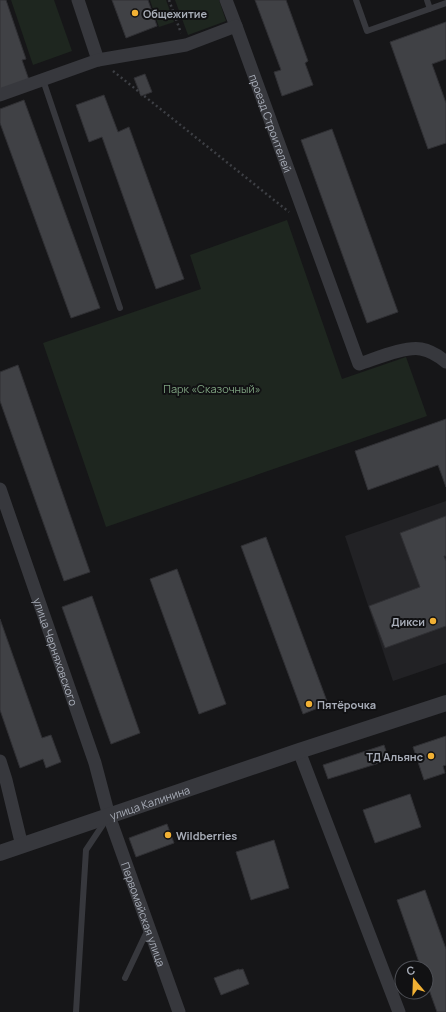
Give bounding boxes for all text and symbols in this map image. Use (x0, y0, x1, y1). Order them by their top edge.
place label: Общежитие (143, 6, 207, 21)
marker: Общежитие (130, 8, 140, 18)
street label: проезд Строителей (247, 72, 296, 174)
park label: Парк «Сказочный» (163, 381, 261, 396)
street label: улица Черняховского (31, 595, 82, 708)
place label: Дикси (391, 614, 425, 629)
marker: Дикси (428, 616, 438, 626)
place label: Пятёрочка (317, 697, 376, 712)
marker: Пятёрочка (304, 699, 314, 709)
place label: ТД Альянс (366, 749, 423, 764)
marker: ТД Альянс (426, 751, 436, 761)
street label: улица Калинина (107, 781, 192, 823)
place label: Wildberries (176, 828, 237, 843)
marker: Wildberries (163, 830, 173, 840)
street label: Первомайская улица (118, 860, 170, 968)
north arrow (394, 960, 434, 1000)
text: С (404, 962, 417, 978)

